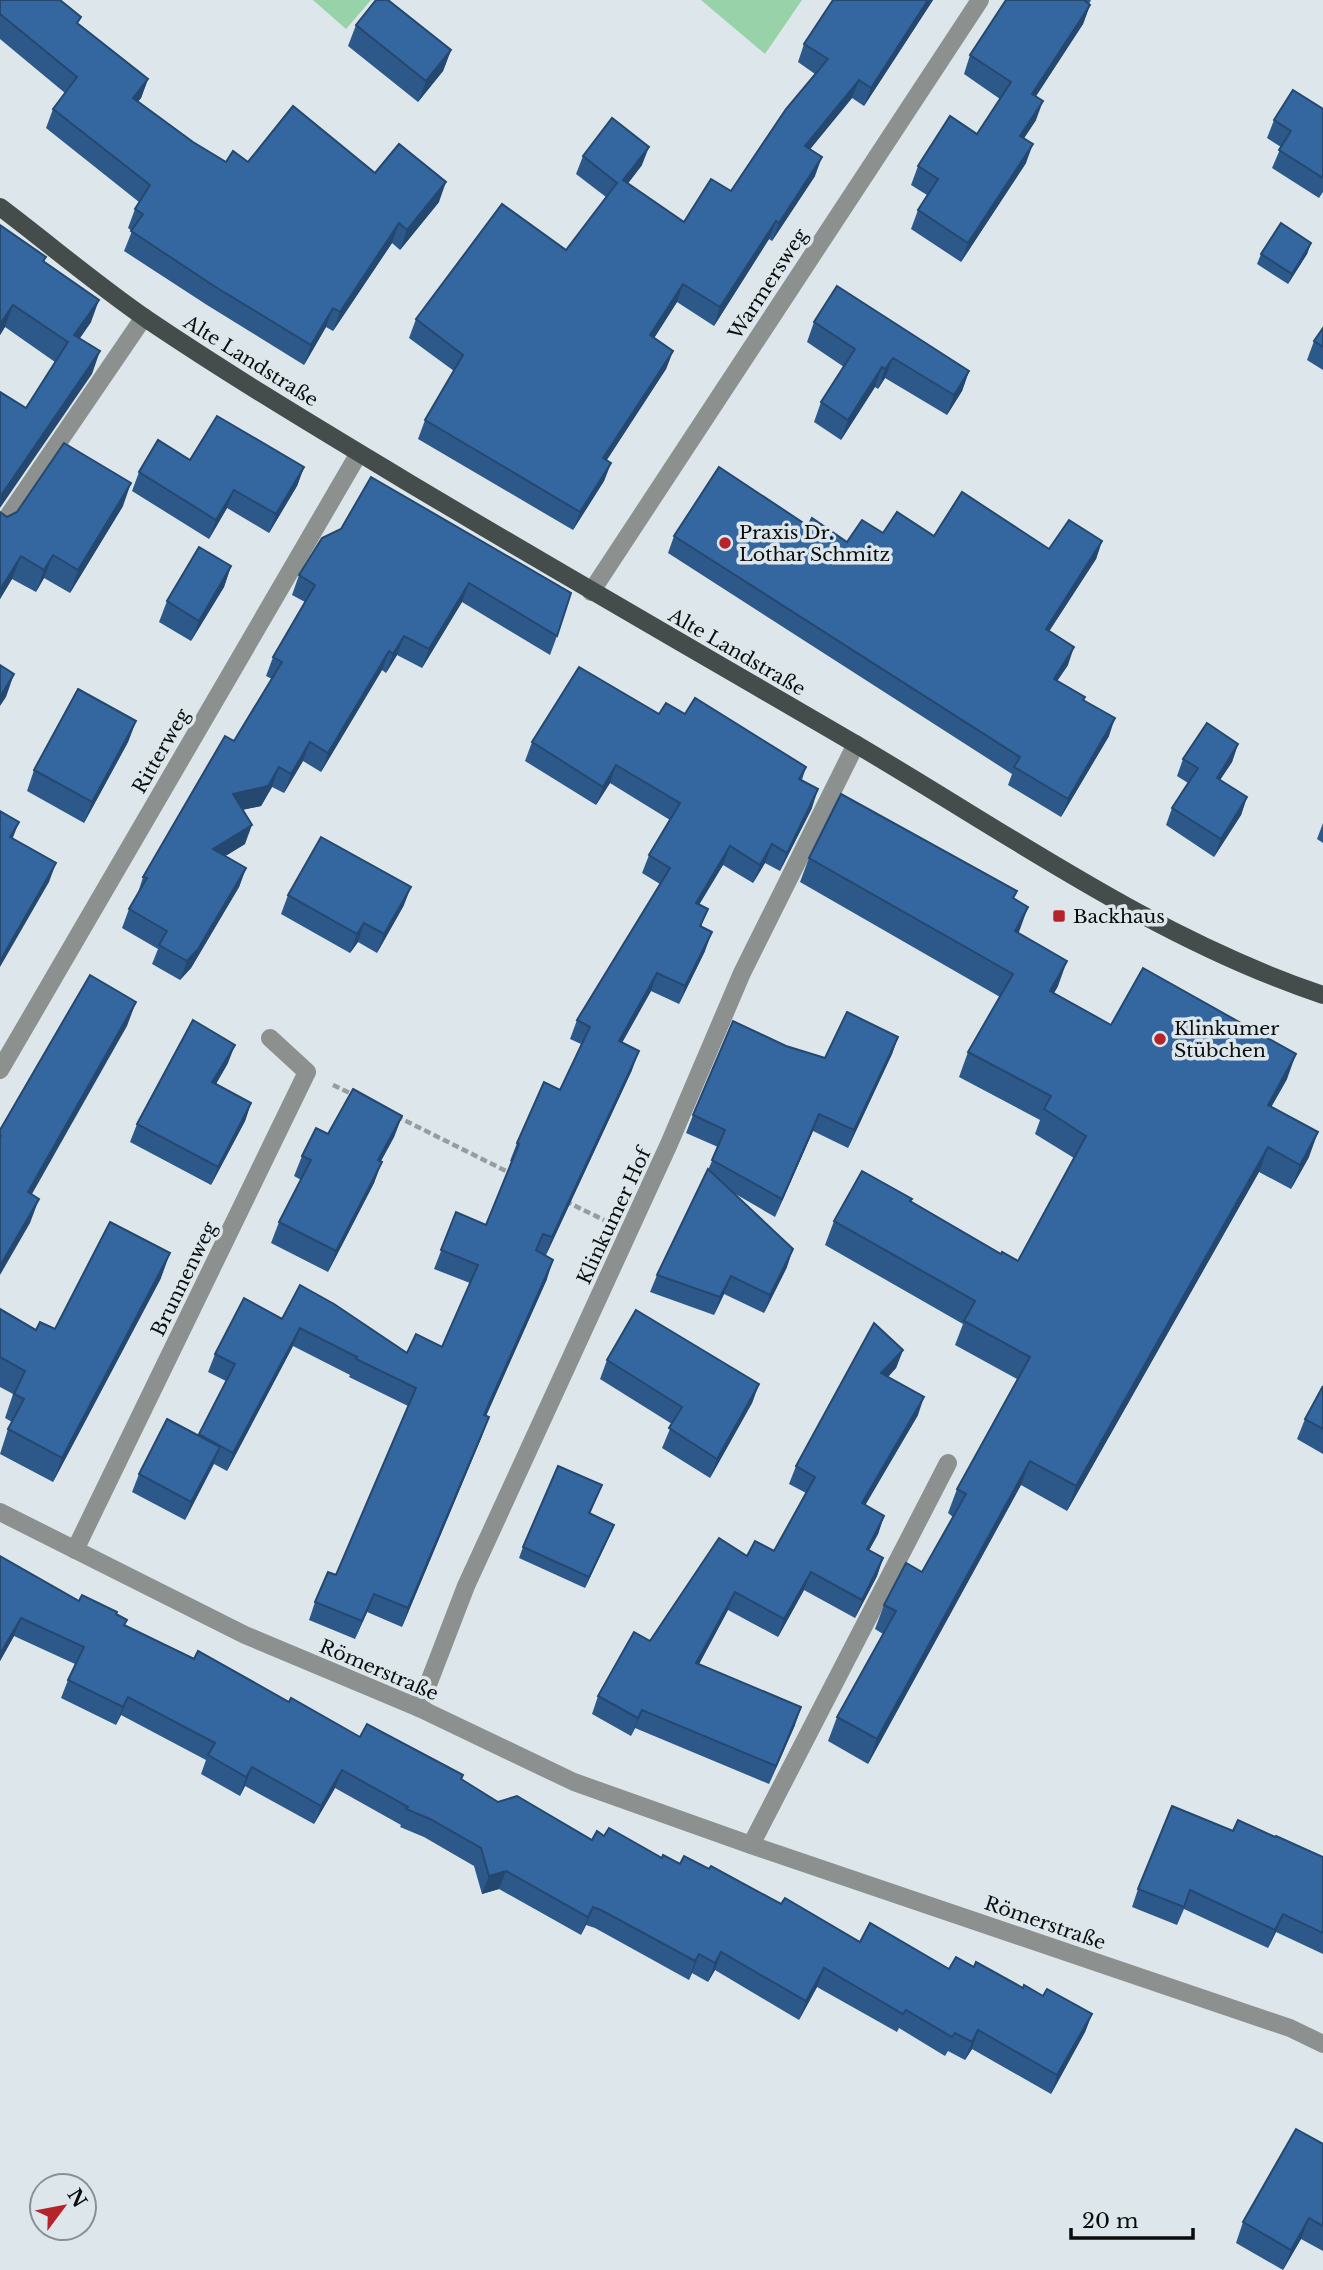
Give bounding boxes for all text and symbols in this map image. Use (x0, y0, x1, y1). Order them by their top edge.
street label: Warmersweg (723, 224, 813, 344)
street label: Alte Landstraße (179, 310, 322, 412)
place label: Praxis Dr. Lothar Schmitz (739, 521, 890, 566)
marker: Praxis Dr. Lothar Schmitz (717, 535, 733, 551)
street label: Alte Landstraße (664, 603, 809, 700)
street label: Ritterweg (128, 704, 195, 797)
place label: Backhaus (1073, 905, 1165, 928)
marker: Backhaus (1051, 908, 1067, 924)
place label: Klinkumer Stübchen (1174, 1017, 1279, 1062)
marker: Klinkumer Stübchen (1152, 1031, 1168, 1047)
street label: Klinkumer Hof (572, 1142, 657, 1288)
street label: Brunnenweg (146, 1218, 222, 1340)
street label: Römerstraße (316, 1635, 442, 1705)
street label: Römerstraße (981, 1891, 1109, 1955)
north arrow (28, 2172, 98, 2242)
text: N (63, 2185, 92, 2212)
scale bar (1071, 2196, 1194, 2240)
text: 20 m (1082, 2208, 1139, 2234)

